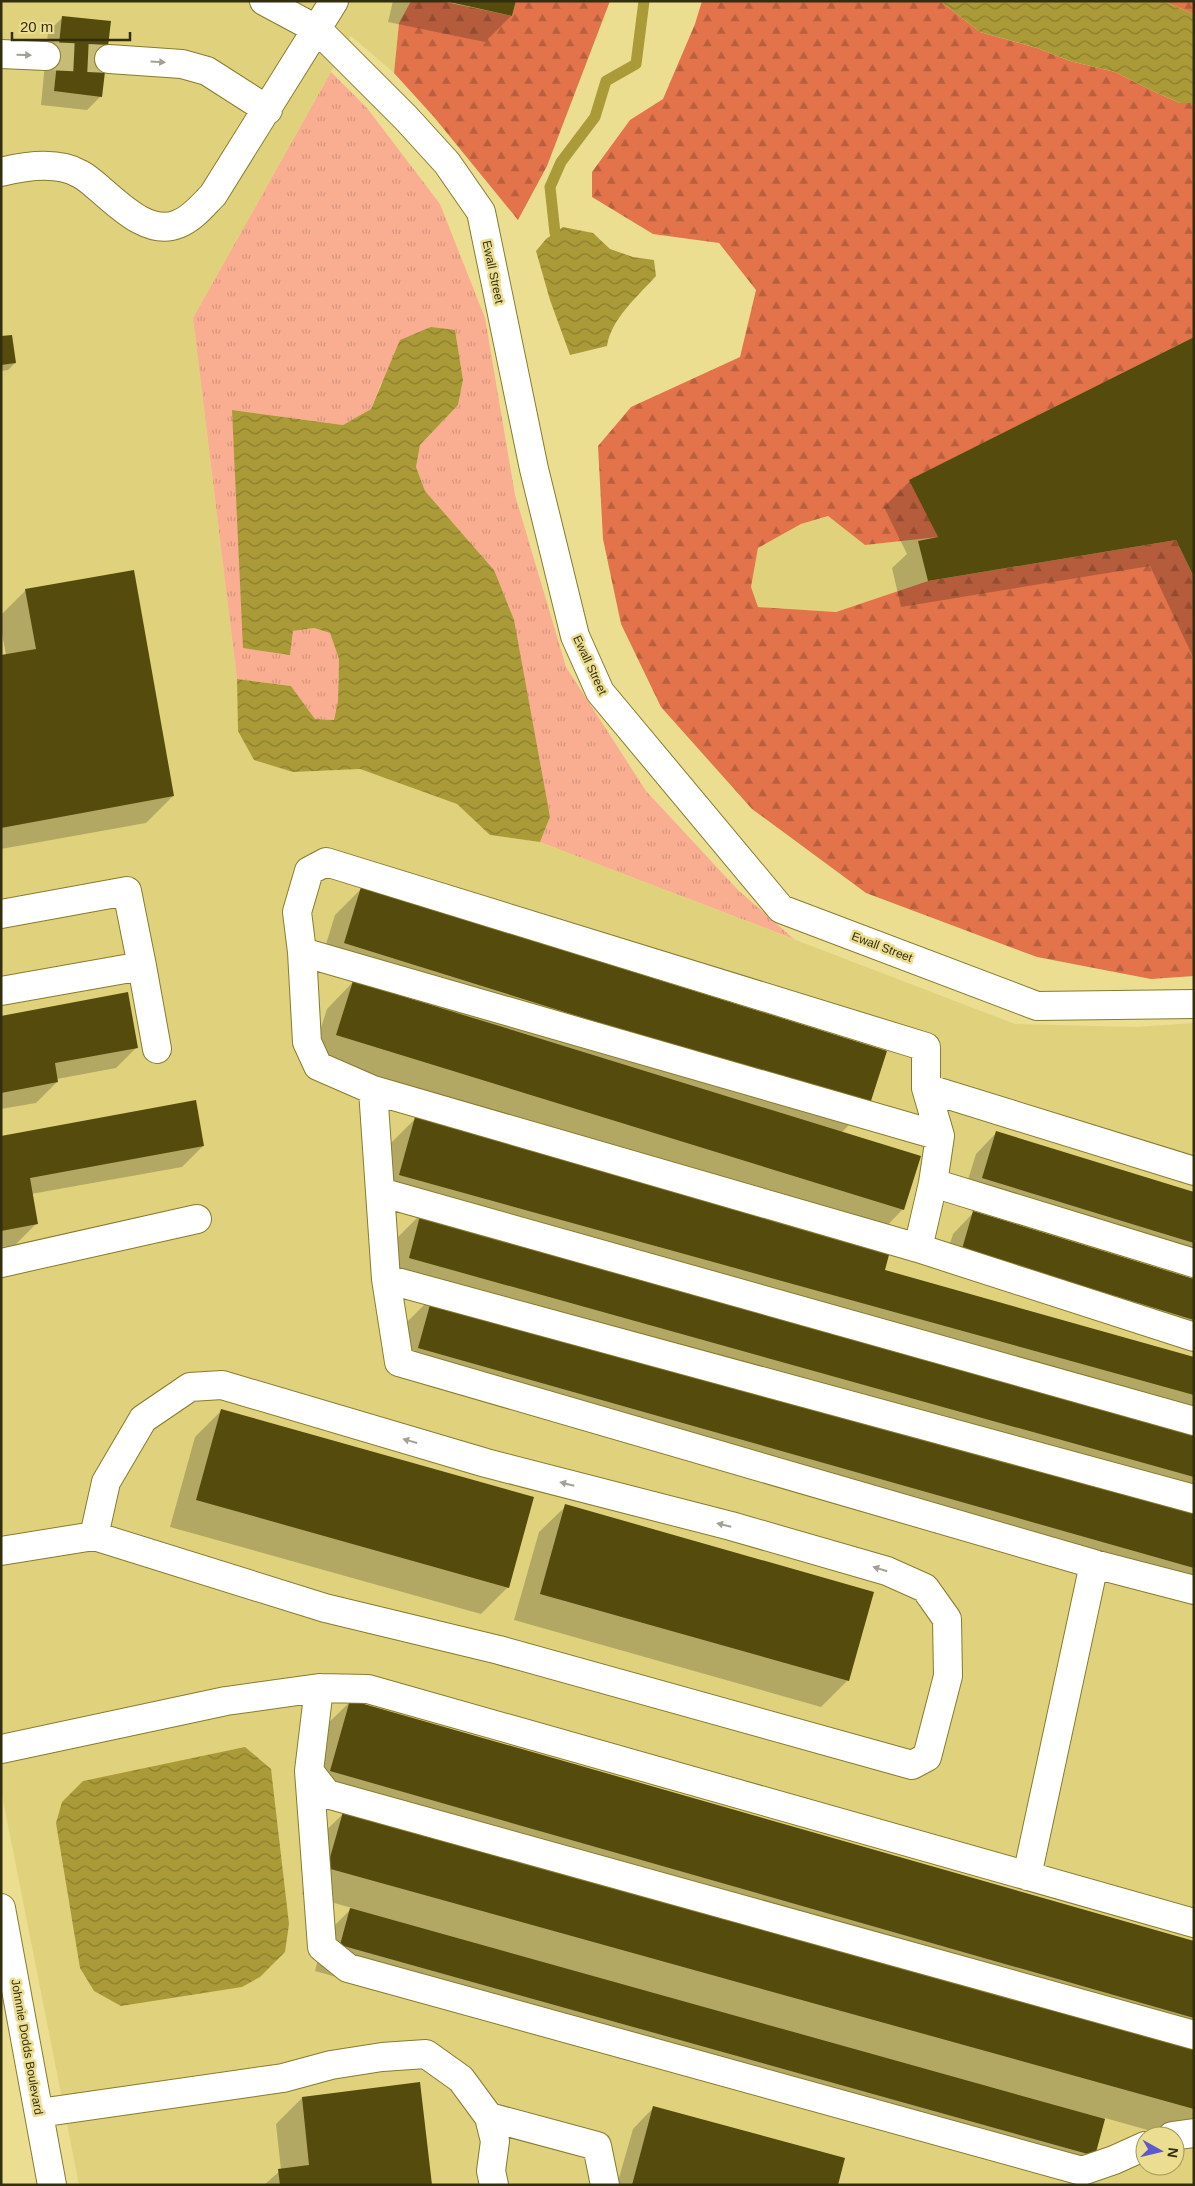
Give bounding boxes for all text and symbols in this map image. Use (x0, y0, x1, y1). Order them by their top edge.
scale bar (12, 10, 130, 42)
text: 20 m (20, 18, 53, 35)
one-way arrow (16, 51, 32, 59)
one-way arrow (150, 59, 166, 67)
street label: Ewall Street (479, 239, 507, 305)
street label: Ewall Street (570, 633, 610, 698)
street label: Ewall Street (850, 929, 915, 965)
one-way arrow (402, 1437, 417, 1445)
one-way arrow (559, 1480, 574, 1488)
one-way arrow (717, 1520, 732, 1528)
one-way arrow (873, 1565, 888, 1573)
street label: Johnnie Dodds Boulevard (8, 1978, 46, 2116)
north arrow (1135, 2126, 1185, 2176)
text: N (1164, 2147, 1182, 2159)

